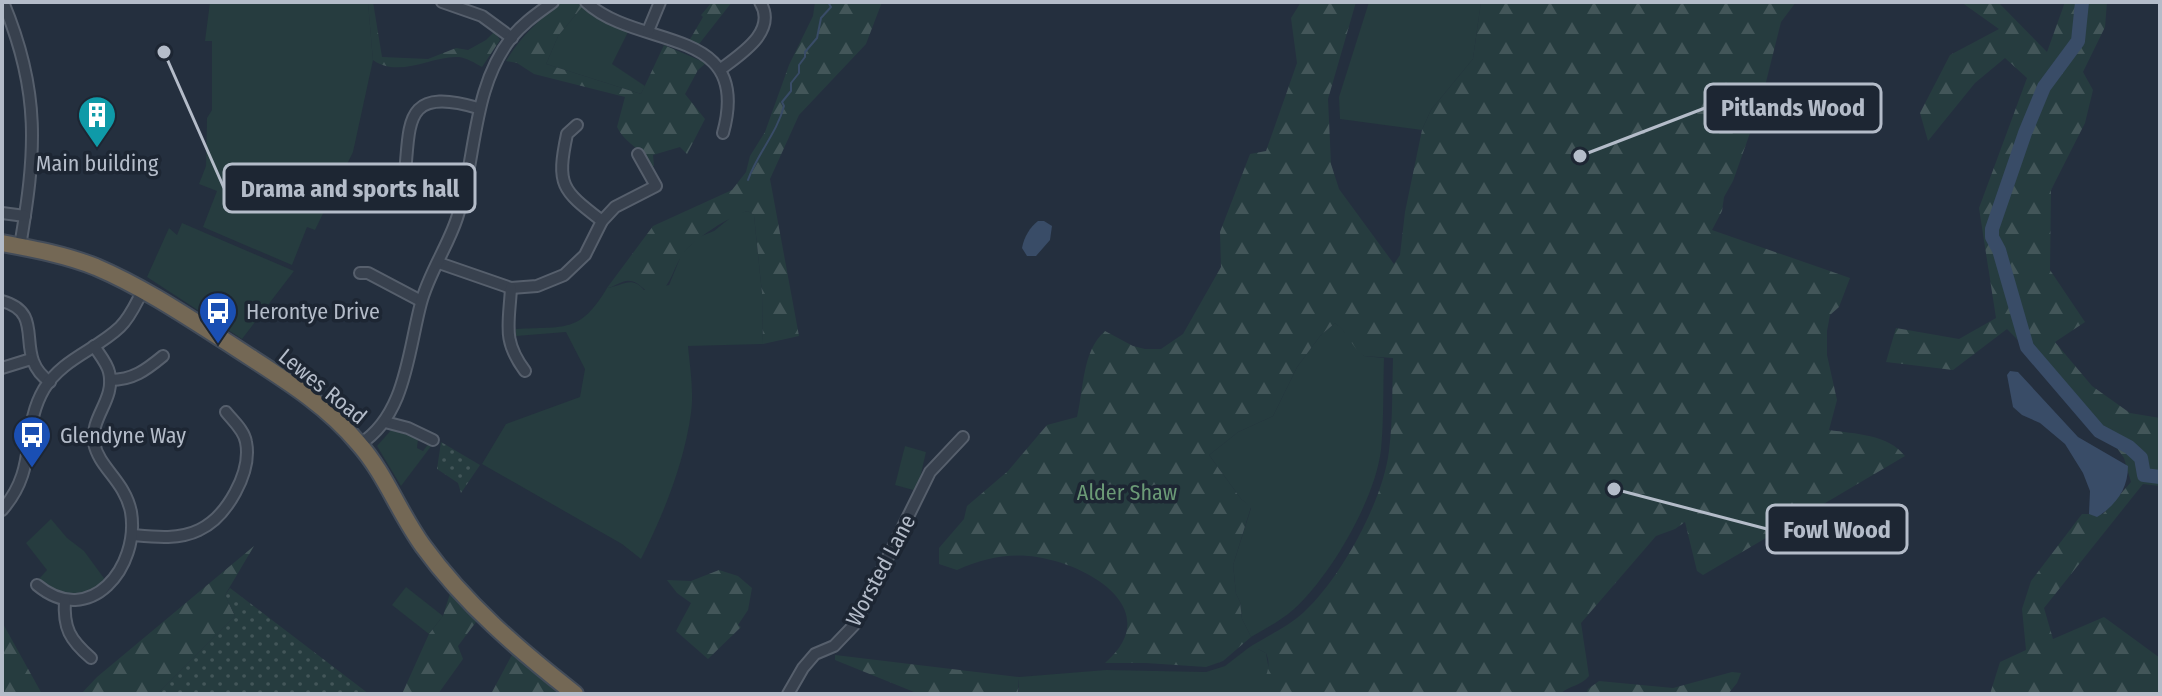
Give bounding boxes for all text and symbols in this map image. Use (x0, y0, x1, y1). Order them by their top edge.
callout: Pitlands Wood (1705, 84, 1881, 132)
building icon: Main building (76, 94, 118, 149)
text: Pitlands Wood (1721, 94, 1865, 122)
place label: Main building (36, 150, 159, 177)
callout: Drama and sports hall (224, 164, 475, 212)
text: Drama and sports hall (241, 175, 460, 203)
bus stop icon: Herontye Drive (197, 290, 239, 345)
place label: Herontye Drive (246, 298, 380, 325)
street label: Lewes Road (273, 343, 372, 430)
bus stop icon: Glendyne Way (11, 414, 53, 469)
place label: Glendyne Way (60, 422, 186, 449)
park label: Alder Shaw (1077, 479, 1177, 506)
callout: Fowl Wood (1767, 505, 1907, 553)
street label: Worsted Lane (840, 510, 921, 630)
text: Fowl Wood (1783, 516, 1891, 544)

